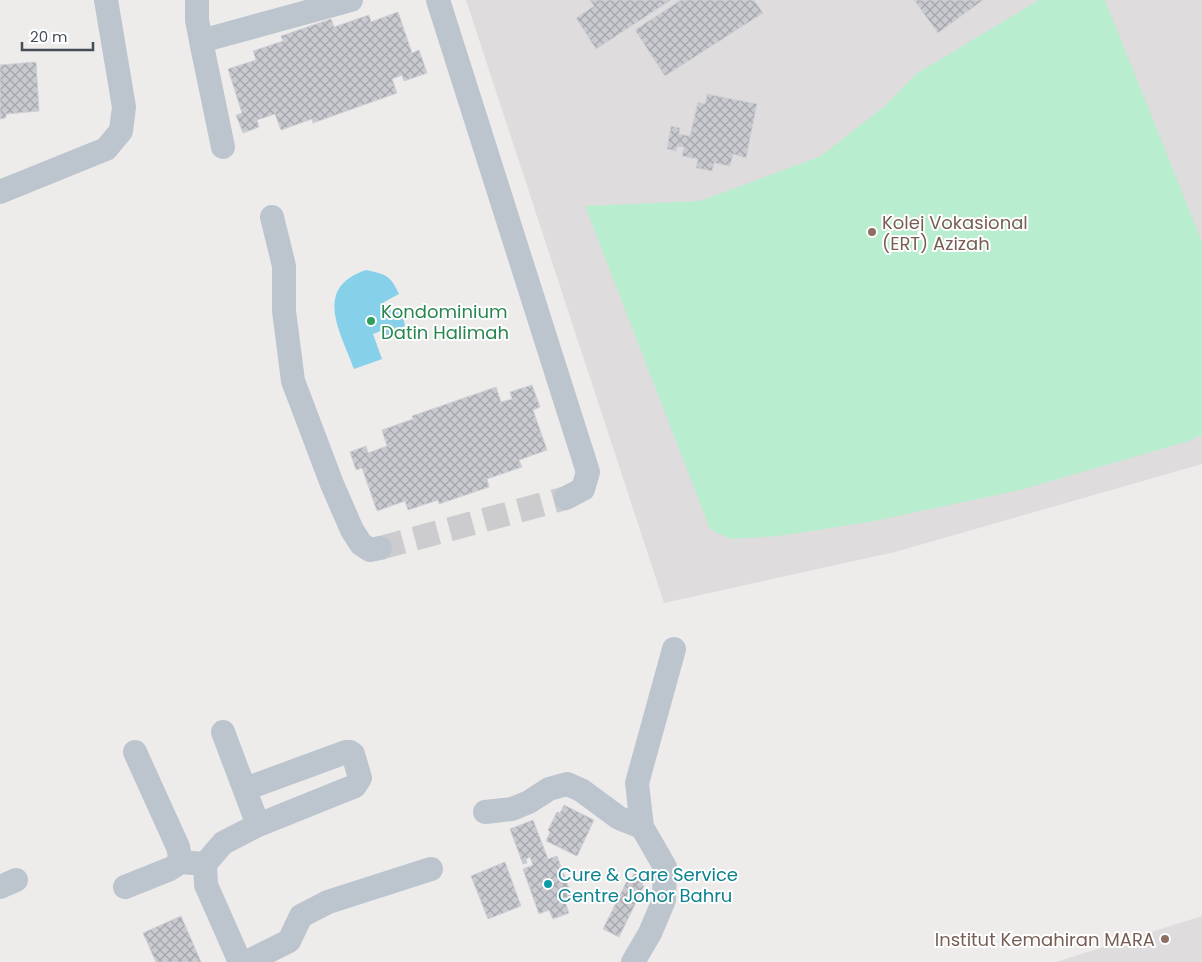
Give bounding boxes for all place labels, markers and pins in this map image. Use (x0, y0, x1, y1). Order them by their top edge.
place label: Kolej Vokasional (ERT) Azizah (882, 210, 1028, 256)
marker: Kolej Vokasional (ERT) Azizah (866, 226, 878, 238)
place label: Kondominium Datin Halimah (381, 299, 509, 345)
marker: Kondominium Datin Halimah (365, 315, 377, 327)
place label: Cure & Care Service Centre Johor Bahru (558, 862, 738, 908)
marker: Cure & Care Service Centre Johor Bahru (542, 878, 554, 890)
place label: Institut Kemahiran MARA (935, 927, 1155, 952)
marker: Institut Kemahiran MARA (1159, 933, 1171, 945)

